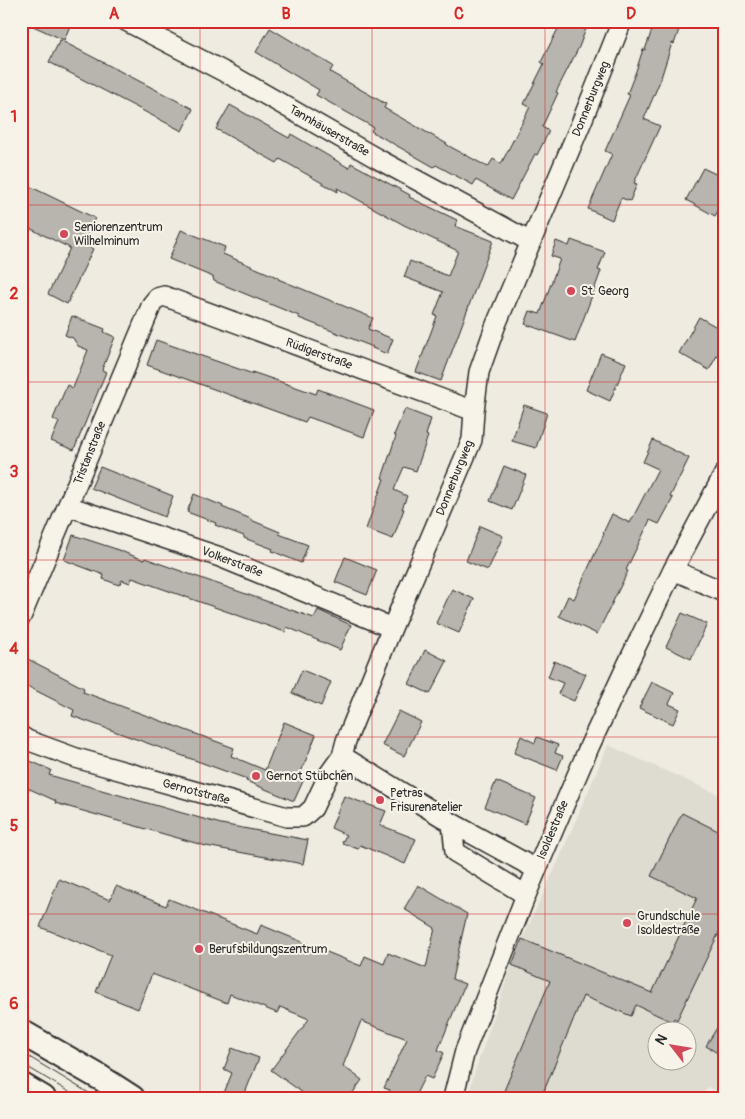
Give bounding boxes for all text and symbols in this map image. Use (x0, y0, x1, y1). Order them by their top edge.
text: A (109, 4, 120, 24)
text: B (281, 4, 291, 24)
text: C (454, 4, 464, 24)
text: D (626, 4, 636, 24)
street label: Donnerburgweg (569, 59, 613, 139)
street label: Tannhäuserstraße (286, 102, 372, 160)
text: 1 (11, 107, 17, 127)
place label: Seniorenzentrum Wilhelminum (74, 220, 163, 249)
marker: Seniorenzentrum Wilhelminum (58, 228, 70, 240)
text: 2 (10, 284, 19, 304)
place label: St. Georg (581, 284, 629, 299)
marker: St. Georg (565, 285, 577, 297)
street label: Rüdigerstraße (284, 335, 355, 373)
street label: Tristanstraße (70, 419, 110, 487)
street label: Donnerburgweg (433, 438, 477, 518)
text: 3 (10, 462, 19, 482)
street label: Volkerstraße (199, 543, 265, 581)
text: 4 (9, 639, 19, 659)
place label: Gernot Stübchen (266, 769, 353, 784)
marker: Gernot Stübchen (250, 770, 262, 782)
street label: Gernotstraße (161, 776, 231, 808)
place label: Petras Frisurenatelier (390, 786, 463, 815)
marker: Petras Frisurenatelier (374, 794, 386, 806)
street label: Isoldestraße (534, 798, 572, 862)
text: 5 (10, 816, 19, 836)
place label: Grundschule Isoldestraße (637, 909, 700, 938)
marker: Grundschule Isoldestraße (621, 917, 633, 929)
place label: Berufsbildungszentrum (209, 942, 328, 957)
marker: Berufsbildungszentrum (193, 943, 205, 955)
text: 6 (9, 994, 19, 1014)
north arrow (648, 1022, 698, 1072)
text: N (652, 1031, 671, 1048)

